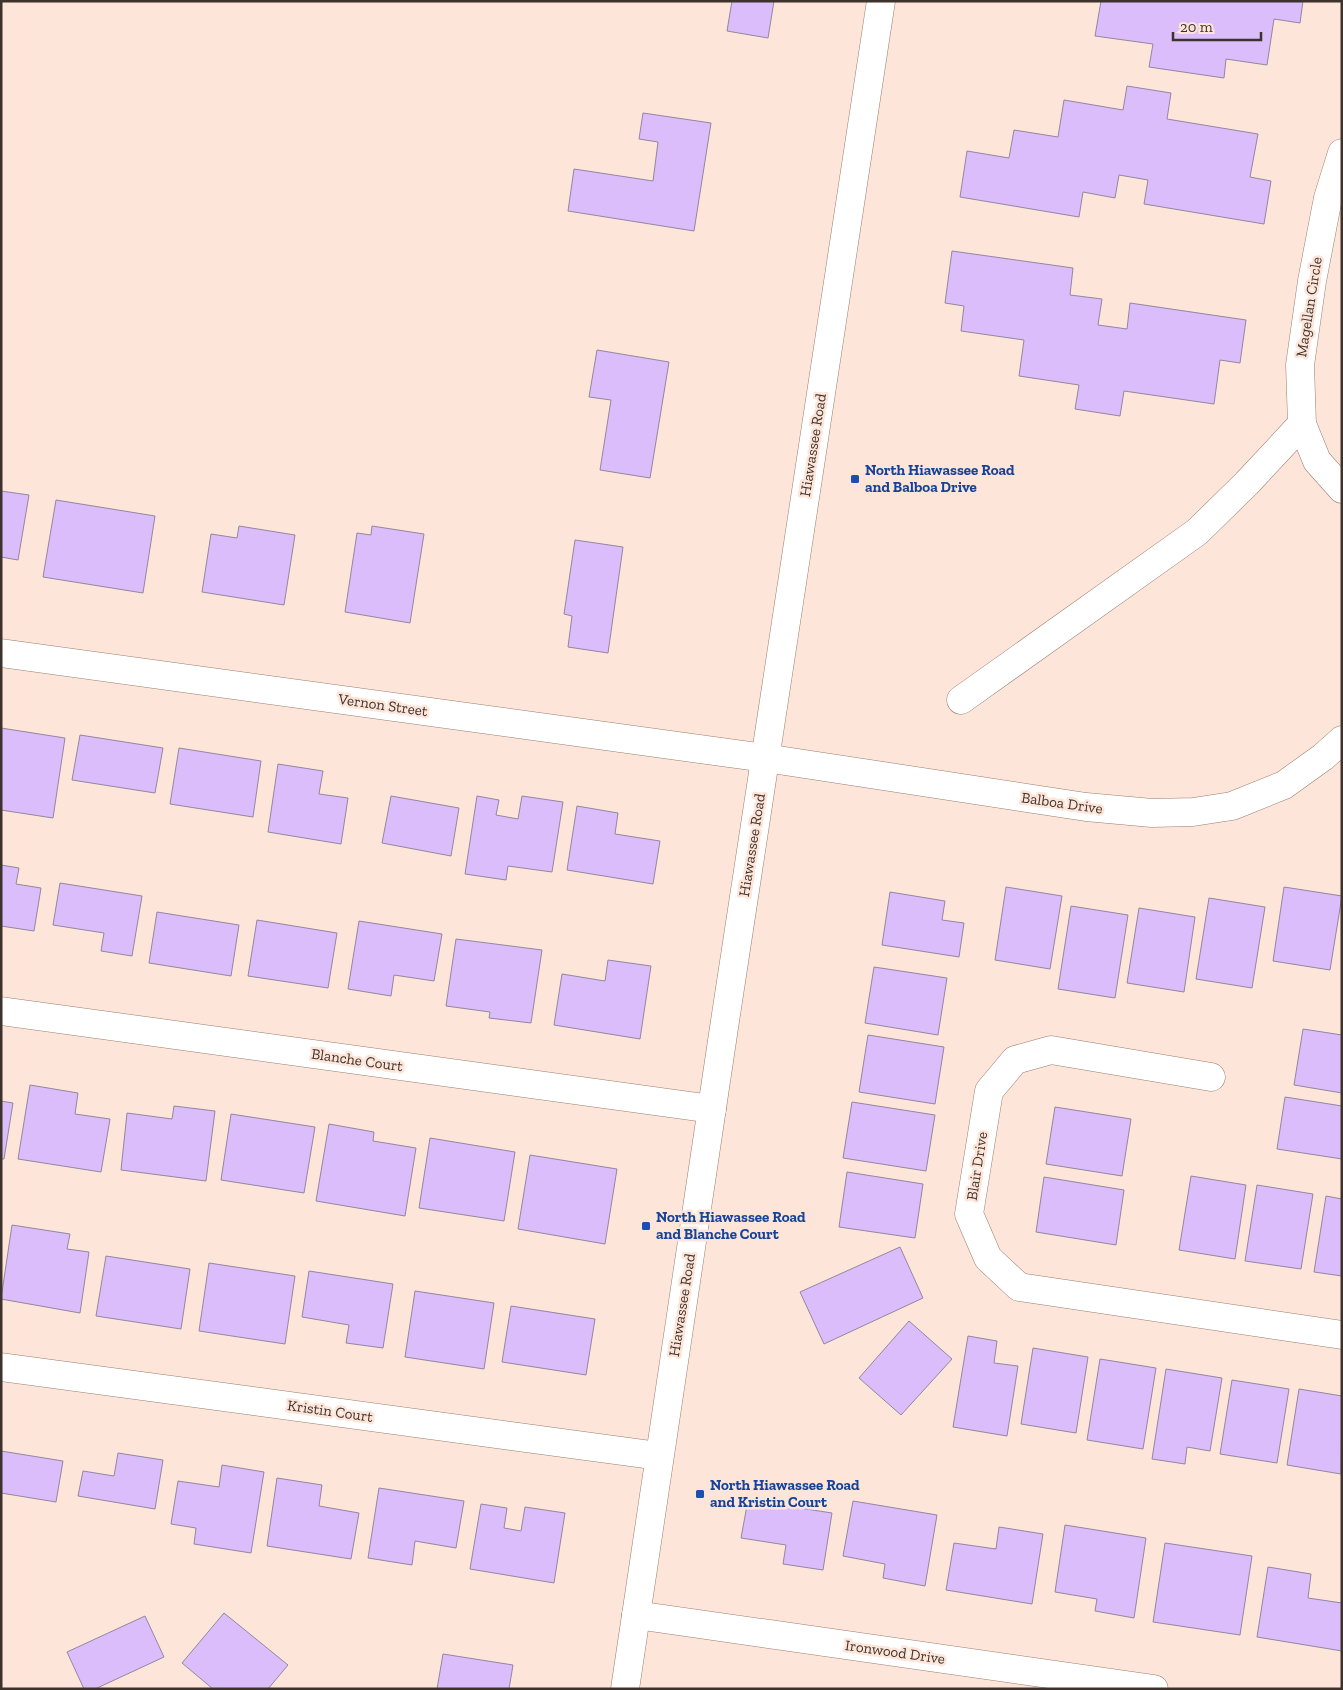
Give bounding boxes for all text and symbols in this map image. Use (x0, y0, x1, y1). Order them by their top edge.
scale bar (1173, 10, 1260, 42)
text: 20 m (1180, 18, 1213, 36)
street label: Magellan Circle (1292, 256, 1326, 358)
street label: Hiawassee Road (796, 391, 830, 498)
place label: North Hiawassee Road and Balboa Drive (865, 461, 1015, 496)
marker: North Hiawassee Road and Balboa Drive (849, 473, 861, 485)
street label: Vernon Street (336, 690, 429, 720)
street label: Balboa Drive (1020, 788, 1104, 818)
street label: Hiawassee Road (735, 791, 769, 898)
street label: Blanche Court (310, 1045, 404, 1075)
street label: Blair Drive (963, 1130, 991, 1202)
place label: North Hiawassee Road and Blanche Court (656, 1208, 806, 1243)
marker: North Hiawassee Road and Blanche Court (640, 1220, 652, 1232)
street label: Hiawassee Road (665, 1251, 699, 1358)
street label: Kristin Court (286, 1396, 374, 1426)
place label: North Hiawassee Road and Kristin Court (710, 1476, 860, 1511)
marker: North Hiawassee Road and Kristin Court (694, 1488, 706, 1500)
street label: Ironwood Drive (844, 1636, 946, 1668)

